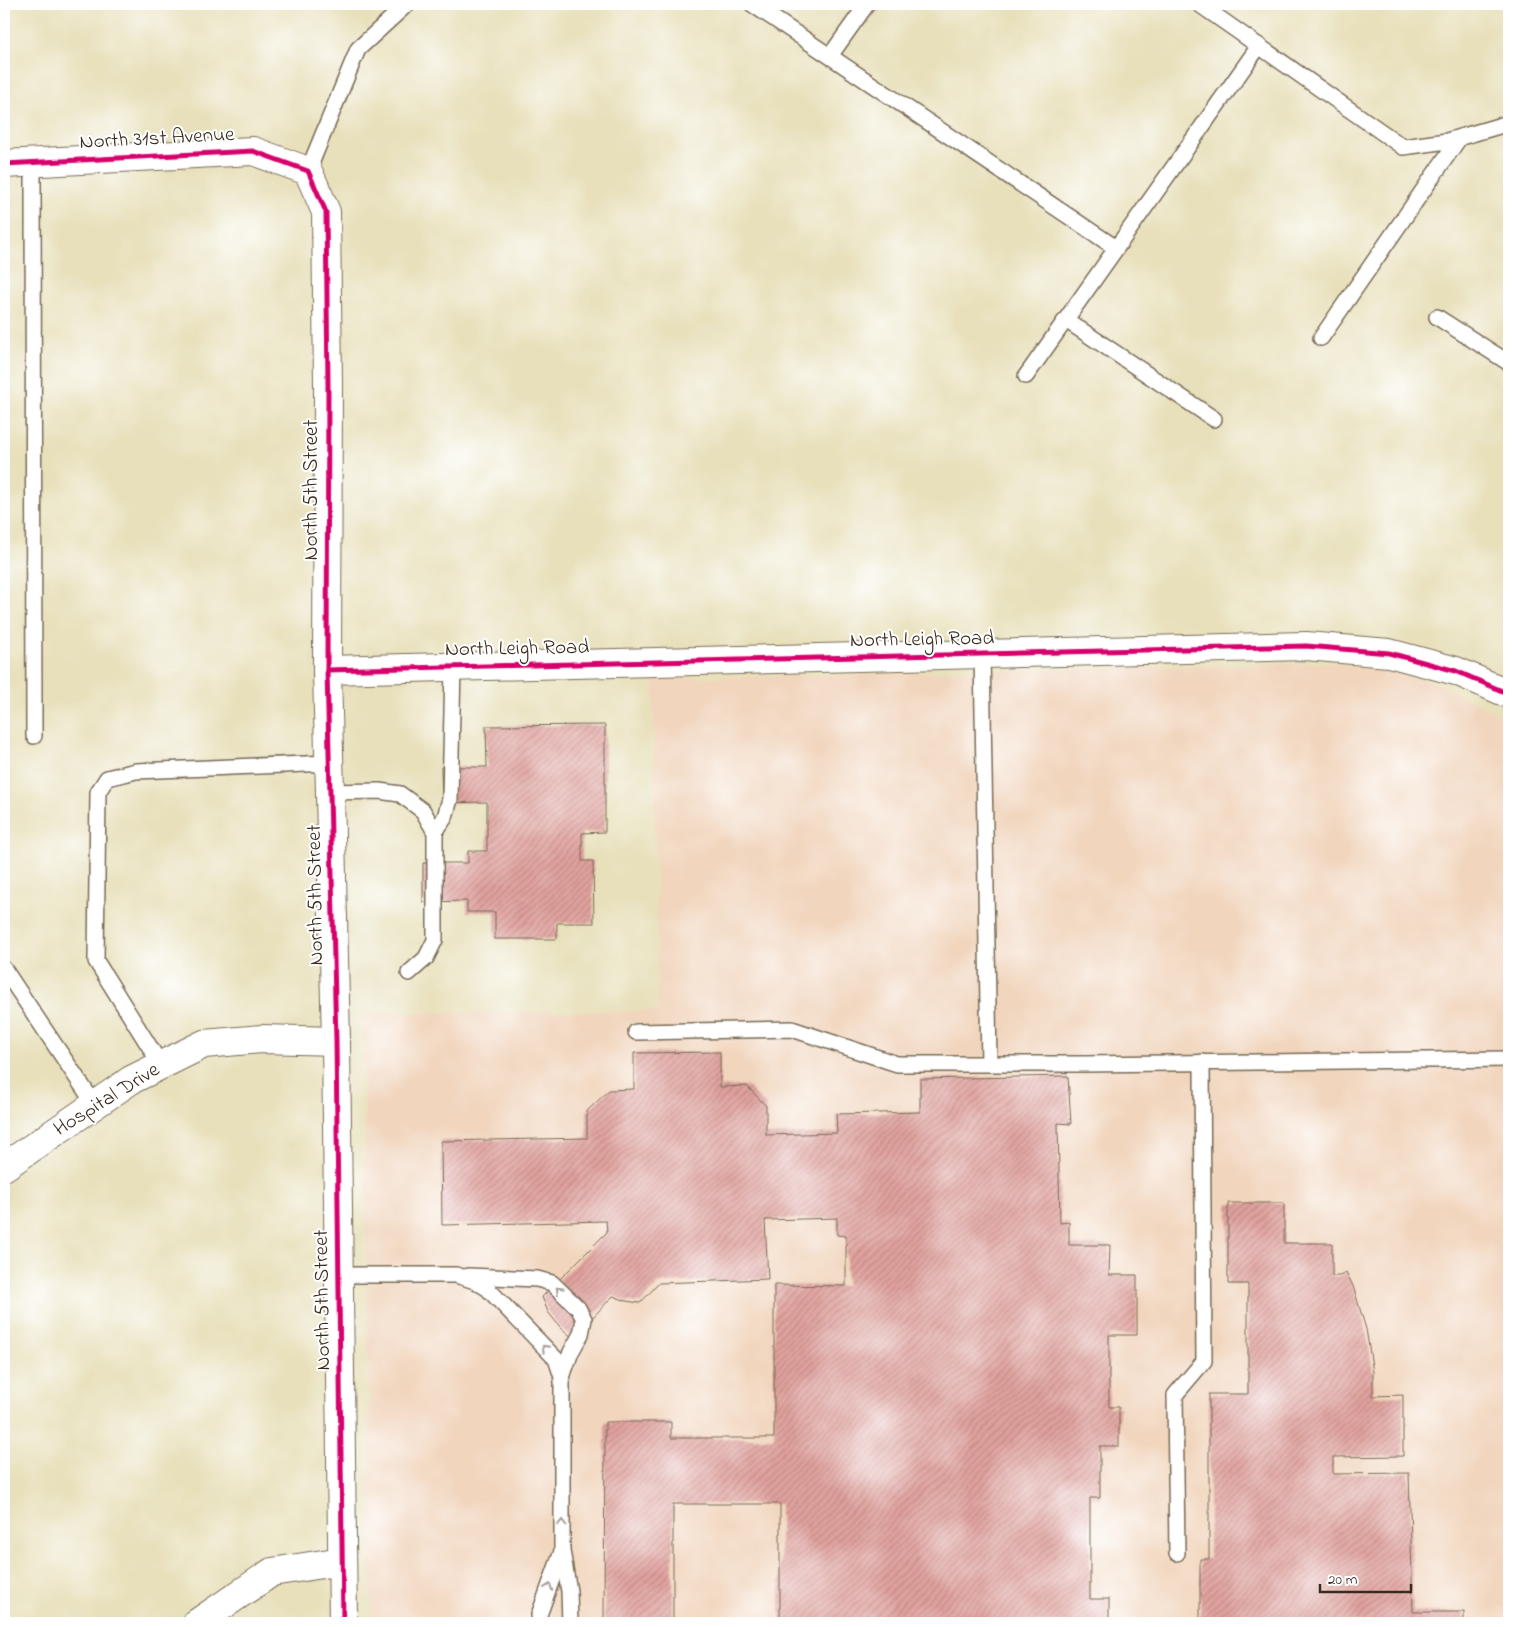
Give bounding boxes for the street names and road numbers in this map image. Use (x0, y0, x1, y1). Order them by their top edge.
street label: North 31st Avenue (79, 120, 236, 158)
street label: North 5th Street (297, 419, 327, 561)
street label: North Leigh Road (850, 624, 995, 658)
street label: North Leigh Road (445, 633, 590, 667)
street label: North 5th Street (300, 824, 332, 966)
street label: Hospital Drive (48, 1055, 166, 1145)
street label: North 5th Street (307, 1229, 339, 1371)

